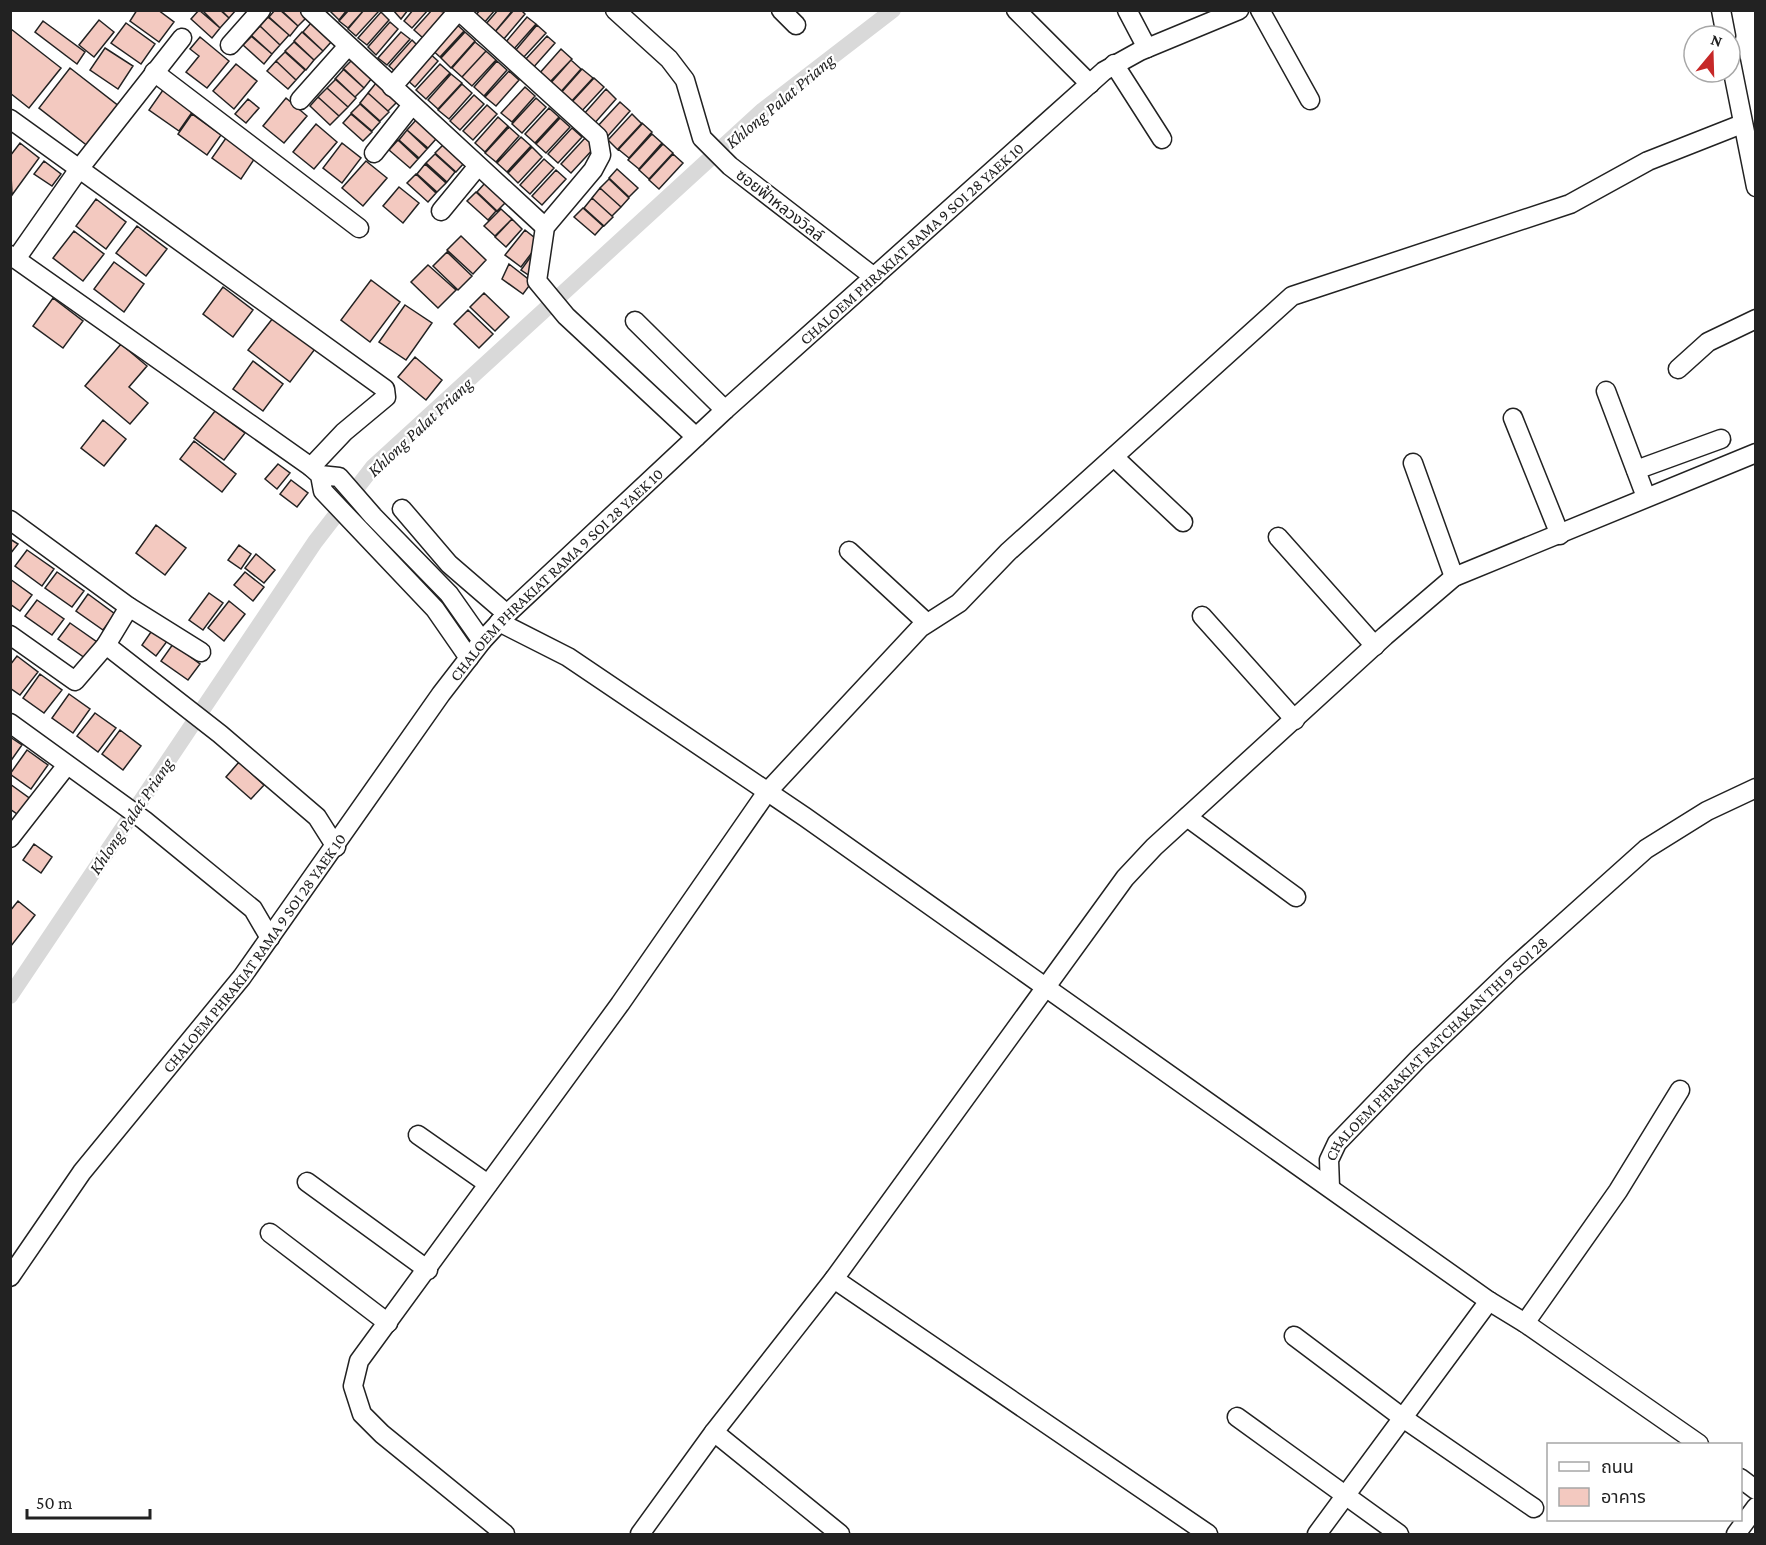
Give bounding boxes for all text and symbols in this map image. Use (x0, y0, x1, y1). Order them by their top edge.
north arrow (1682, 24, 1742, 84)
text: N (1709, 30, 1725, 50)
water label: Khlong Palat Priang (721, 49, 839, 152)
street label: CHALOEM PHRAKIAT RAMA 9 SOI 28 YAEK 10 (796, 139, 1027, 348)
street label: ซอยฟ้าหลวงวิลล์ (733, 166, 827, 244)
water label: Khlong Palat Priang (363, 373, 477, 481)
street label: CHALOEM PHRAKIAT RAMA 9 SOI 28 YAEK 10 (446, 464, 666, 684)
water label: Khlong Palat Priang (85, 753, 178, 878)
street label: CHALOEM PHRAKIAT RAMA 9 SOI 28 YAEK 10 (159, 830, 349, 1076)
street label: CHALOEM PHRAKIAT RATCHAKAN THI 9 SOI 28 (1321, 933, 1551, 1163)
legend (1547, 1443, 1742, 1521)
text: ถนน (1601, 1457, 1634, 1477)
scale bar (27, 1482, 150, 1520)
text: อาคาร (1601, 1487, 1646, 1507)
text: 50 m (36, 1493, 73, 1513)

